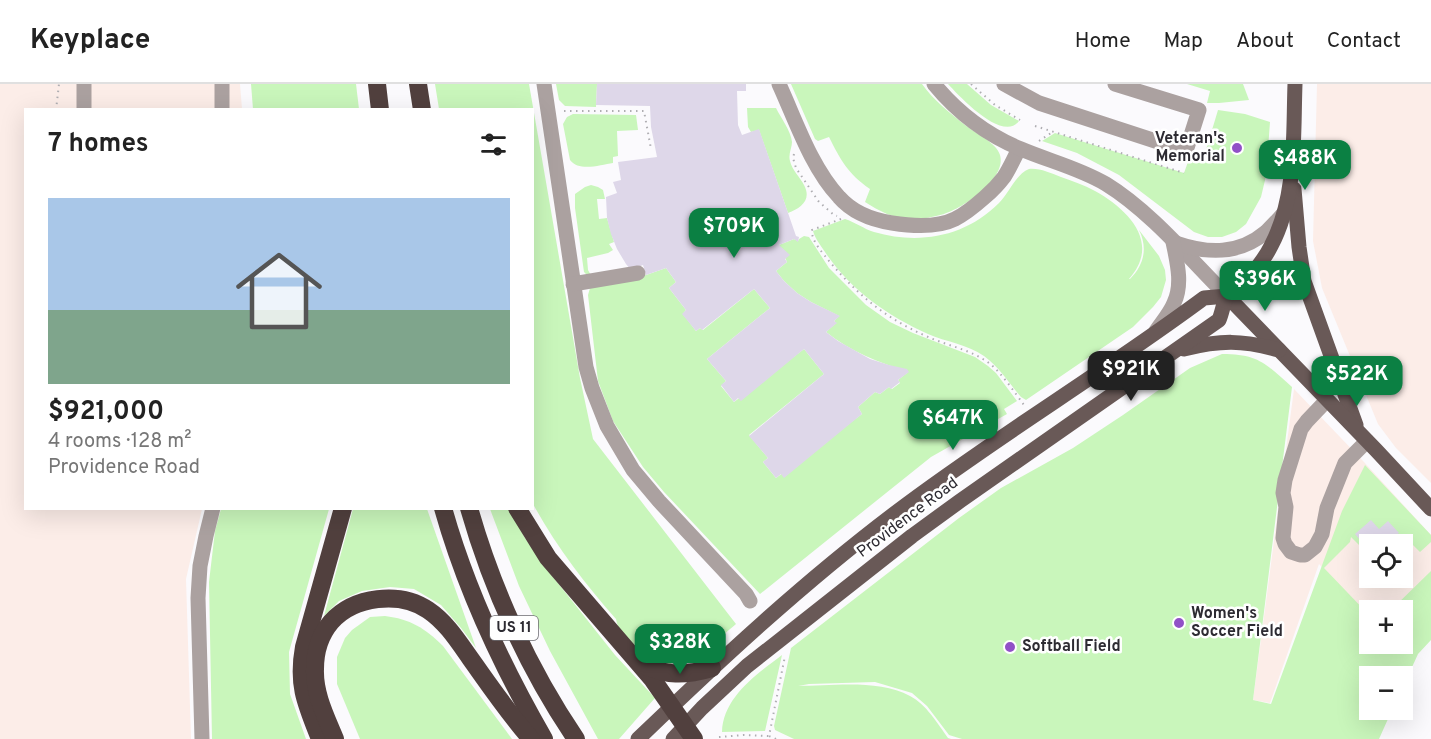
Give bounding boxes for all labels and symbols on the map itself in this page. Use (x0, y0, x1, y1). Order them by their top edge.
place label: Veteran's Memorial (1155, 129, 1225, 167)
pin: $488K (1263, 140, 1347, 191)
marker: Veteran's Memorial (1230, 141, 1244, 155)
pin: $709K (692, 208, 776, 259)
pin: $396K (1223, 261, 1307, 312)
pin: $921K (1089, 351, 1173, 402)
pin: $522K (1315, 356, 1399, 407)
pin: $647K (911, 400, 995, 451)
street label: Providence Road (853, 473, 963, 563)
place label: Women's Soccer Field (1191, 604, 1283, 642)
road number: US 11 (490, 616, 538, 640)
marker: Women's Soccer Field (1172, 616, 1186, 630)
pin: $328K (638, 624, 722, 675)
place label: Softball Field (1022, 637, 1121, 657)
marker: Softball Field (1003, 640, 1017, 654)

